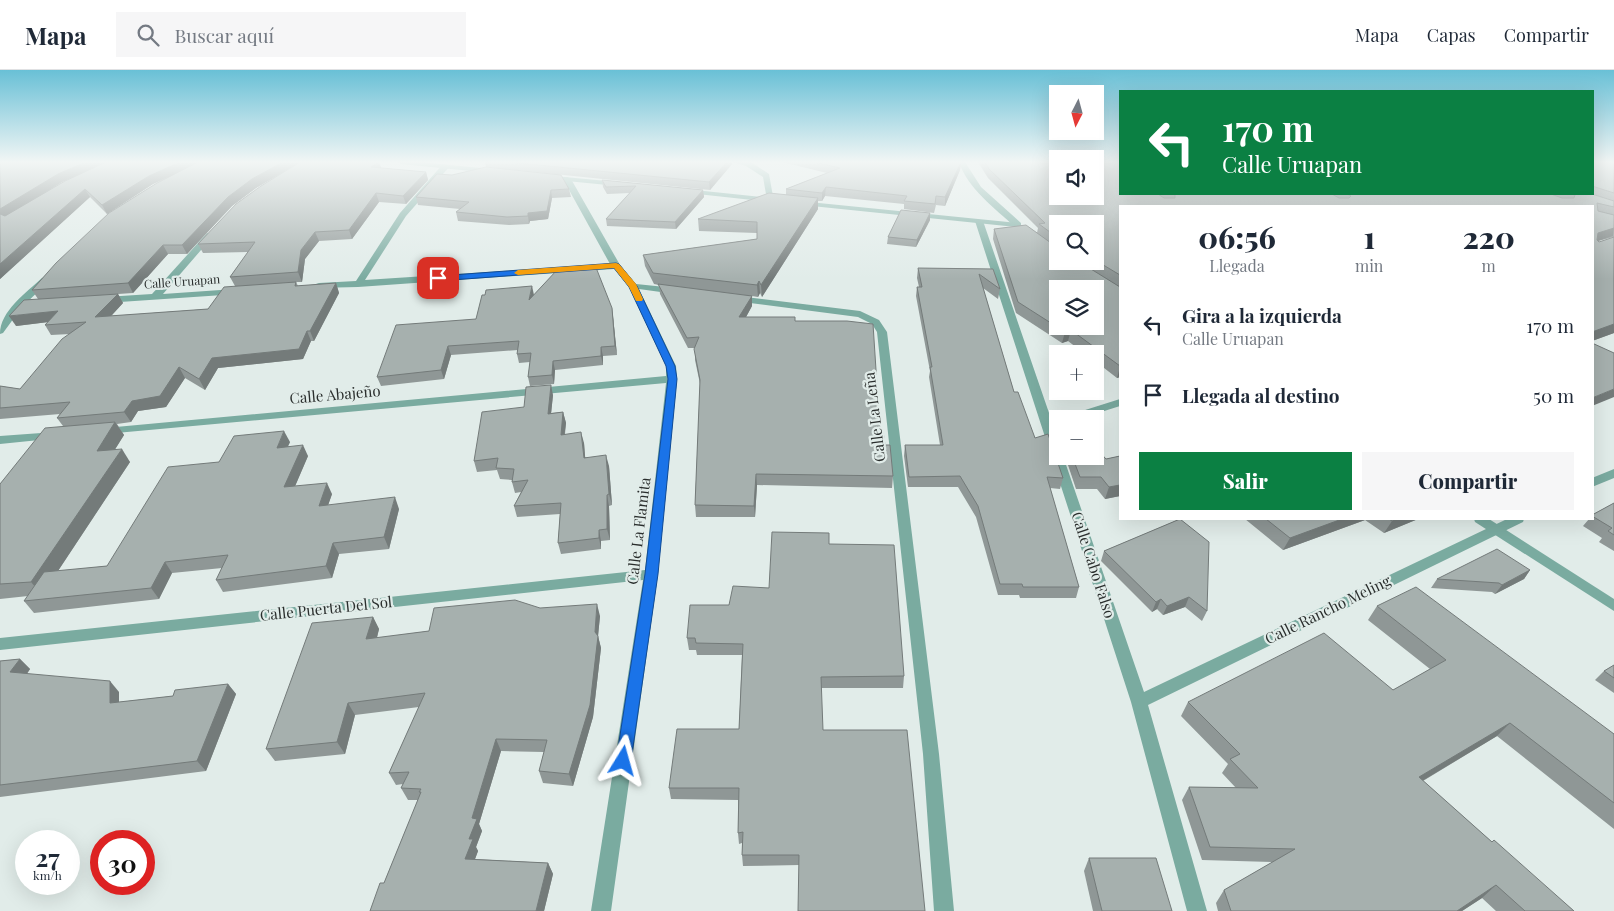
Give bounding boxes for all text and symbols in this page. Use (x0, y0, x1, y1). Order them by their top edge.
search box (116, 12, 466, 57)
text: Mapa (25, 19, 86, 51)
icon: search (134, 21, 162, 49)
text: Buscar aquí (174, 22, 274, 48)
text: Mapa (1355, 23, 1399, 47)
text: Capas (1427, 23, 1476, 47)
text: Compartir (1504, 23, 1589, 47)
north arrow (1049, 85, 1104, 140)
map controls (1049, 85, 1104, 465)
text: 170 m (1222, 104, 1314, 151)
icon: left (1139, 110, 1204, 175)
text: Calle Uruapan (1222, 149, 1362, 179)
button: sound (1049, 150, 1104, 205)
button: search (1049, 215, 1104, 270)
text: 06:56 (1198, 217, 1276, 257)
text: 1 (1363, 217, 1375, 257)
text: 220 (1463, 217, 1515, 257)
text: Llegada (1209, 255, 1265, 276)
text: min (1355, 255, 1383, 276)
text: m (1482, 255, 1496, 276)
pin (417, 257, 459, 299)
icon: arrive (424, 264, 452, 292)
street label: Calle Uruapan (143, 270, 221, 292)
button: layers (1049, 280, 1104, 335)
text: Gira a la izquierda (1182, 302, 1342, 328)
icon: left (1139, 311, 1167, 339)
text: 170 m (1526, 312, 1574, 338)
text: Calle Uruapan (1182, 328, 1284, 349)
button: + (1049, 345, 1104, 400)
street label: Calle La Leña (859, 371, 889, 463)
street label: Calle Abajeño (289, 380, 381, 408)
icon: arrive (1139, 381, 1167, 409)
text: Llegada al destino (1182, 382, 1340, 408)
text: 50 m (1533, 382, 1574, 408)
button: − (1049, 410, 1104, 465)
button: Salir (1139, 452, 1352, 510)
button: Compartir (1362, 452, 1574, 510)
street label: Calle La Flamita (621, 475, 655, 586)
street label: Calle Cabo Falso (1067, 509, 1121, 620)
street label: Calle Rancho Meling (1261, 570, 1394, 648)
street label: Calle Puerta Del Sol (259, 591, 393, 625)
position arrow (596, 734, 648, 786)
speed limit sign: 30 (90, 830, 155, 895)
text: 27 (35, 840, 60, 873)
text: km/h (33, 867, 62, 883)

